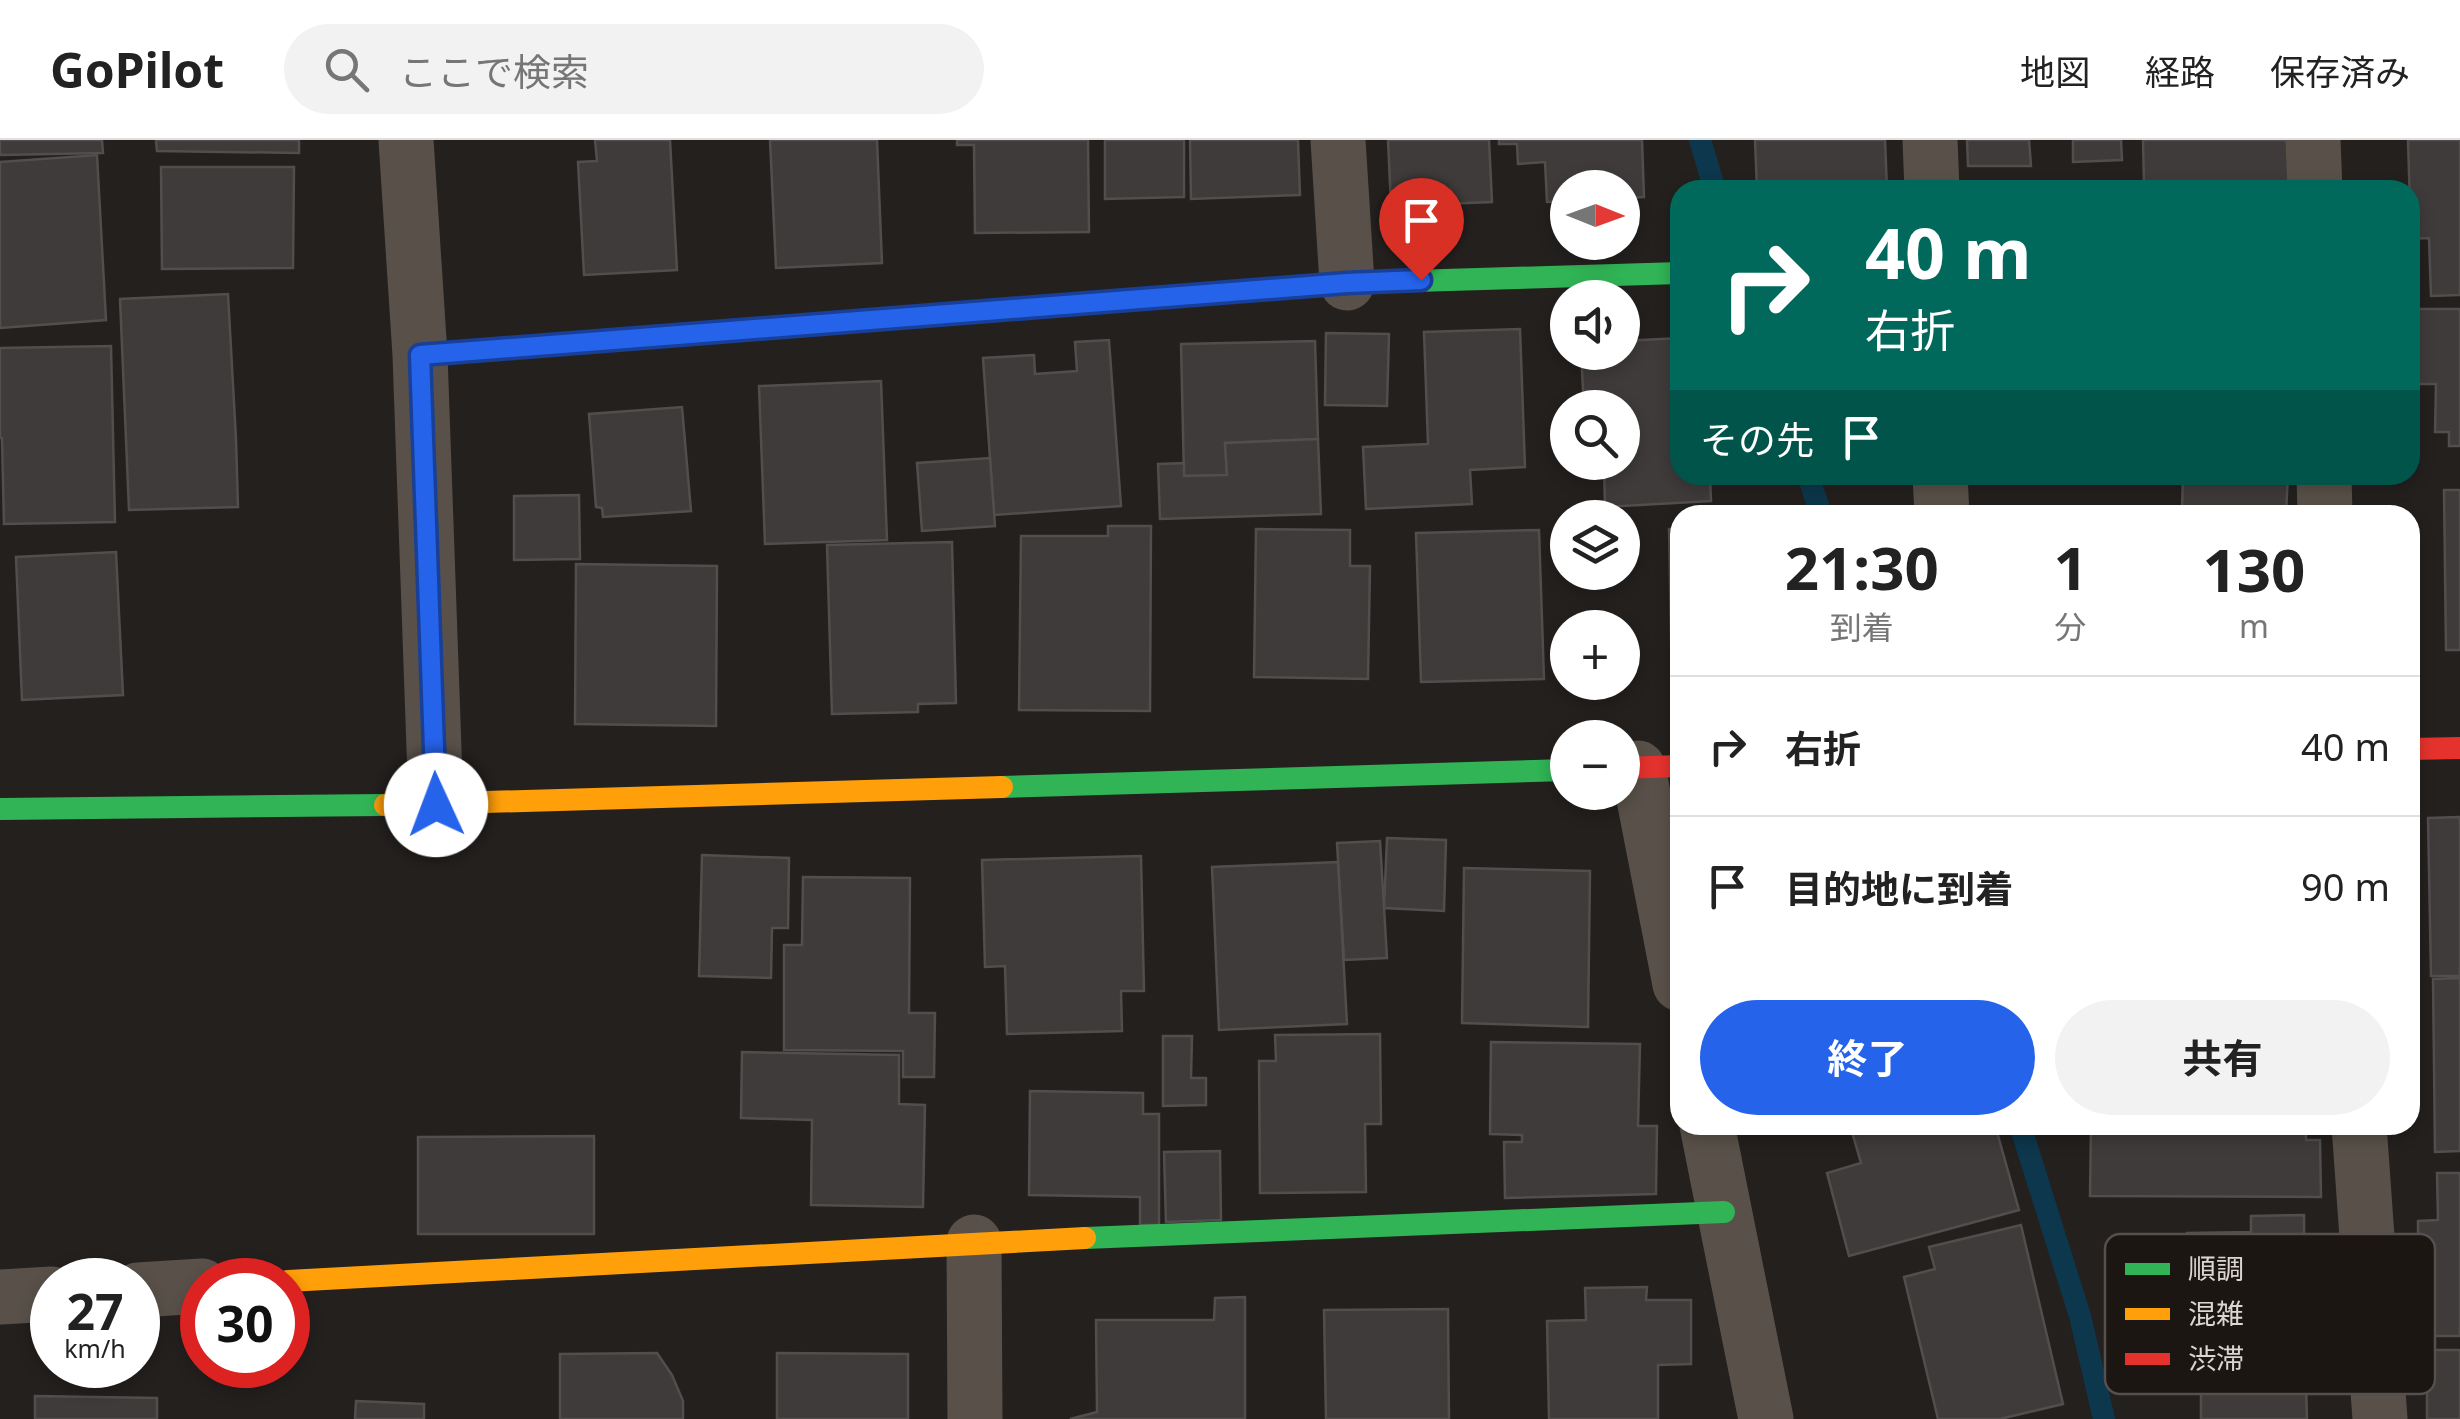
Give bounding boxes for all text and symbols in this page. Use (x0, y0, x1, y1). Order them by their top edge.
search box (284, 24, 984, 114)
text: GoPilot (50, 37, 224, 102)
icon: search (319, 42, 374, 97)
text: ここで検索 (399, 45, 589, 97)
text: 地図 (2020, 48, 2090, 95)
text: 経路 (2145, 48, 2215, 95)
text: 保存済み (2270, 48, 2410, 95)
north arrow (1550, 170, 1640, 260)
map controls (1550, 170, 1640, 810)
pin (1379, 178, 1464, 281)
icon: arrive (1394, 193, 1449, 248)
text: 40 m (1865, 204, 2032, 300)
icon: right (1700, 220, 1830, 350)
button: sound (1550, 280, 1640, 370)
text: 右折 (1865, 299, 1955, 360)
button: search (1550, 390, 1640, 480)
icon: arrive (1834, 410, 1889, 465)
text: その先 (1700, 413, 1814, 465)
button: layers (1550, 500, 1640, 590)
text: 21:30 (1785, 526, 1939, 608)
text: 1 (2053, 526, 2088, 608)
text: 130 (2202, 528, 2305, 610)
text: m (2239, 604, 2269, 647)
text: 到着 (1830, 605, 1894, 648)
text: 分 (2055, 605, 2087, 648)
button: + (1550, 610, 1640, 700)
icon: right (1700, 719, 1755, 774)
button: − (1550, 720, 1640, 810)
text: 40 m (2301, 720, 2390, 772)
text: 右折 (1785, 722, 1861, 774)
position arrow (384, 753, 488, 857)
icon: arrive (1700, 859, 1755, 914)
text: 90 m (2301, 860, 2390, 912)
text: 目的地に到着 (1785, 862, 2013, 914)
button: 終了 (1700, 1000, 2035, 1115)
button: 共有 (2055, 1000, 2390, 1115)
legend (2105, 1234, 2435, 1394)
text: 順調 (2188, 1249, 2244, 1287)
speed limit sign: 30 (180, 1258, 310, 1388)
text: 27 (66, 1277, 124, 1345)
text: 混雑 (2188, 1294, 2244, 1332)
text: km/h (64, 1331, 126, 1365)
text: 渋滞 (2188, 1339, 2244, 1377)

